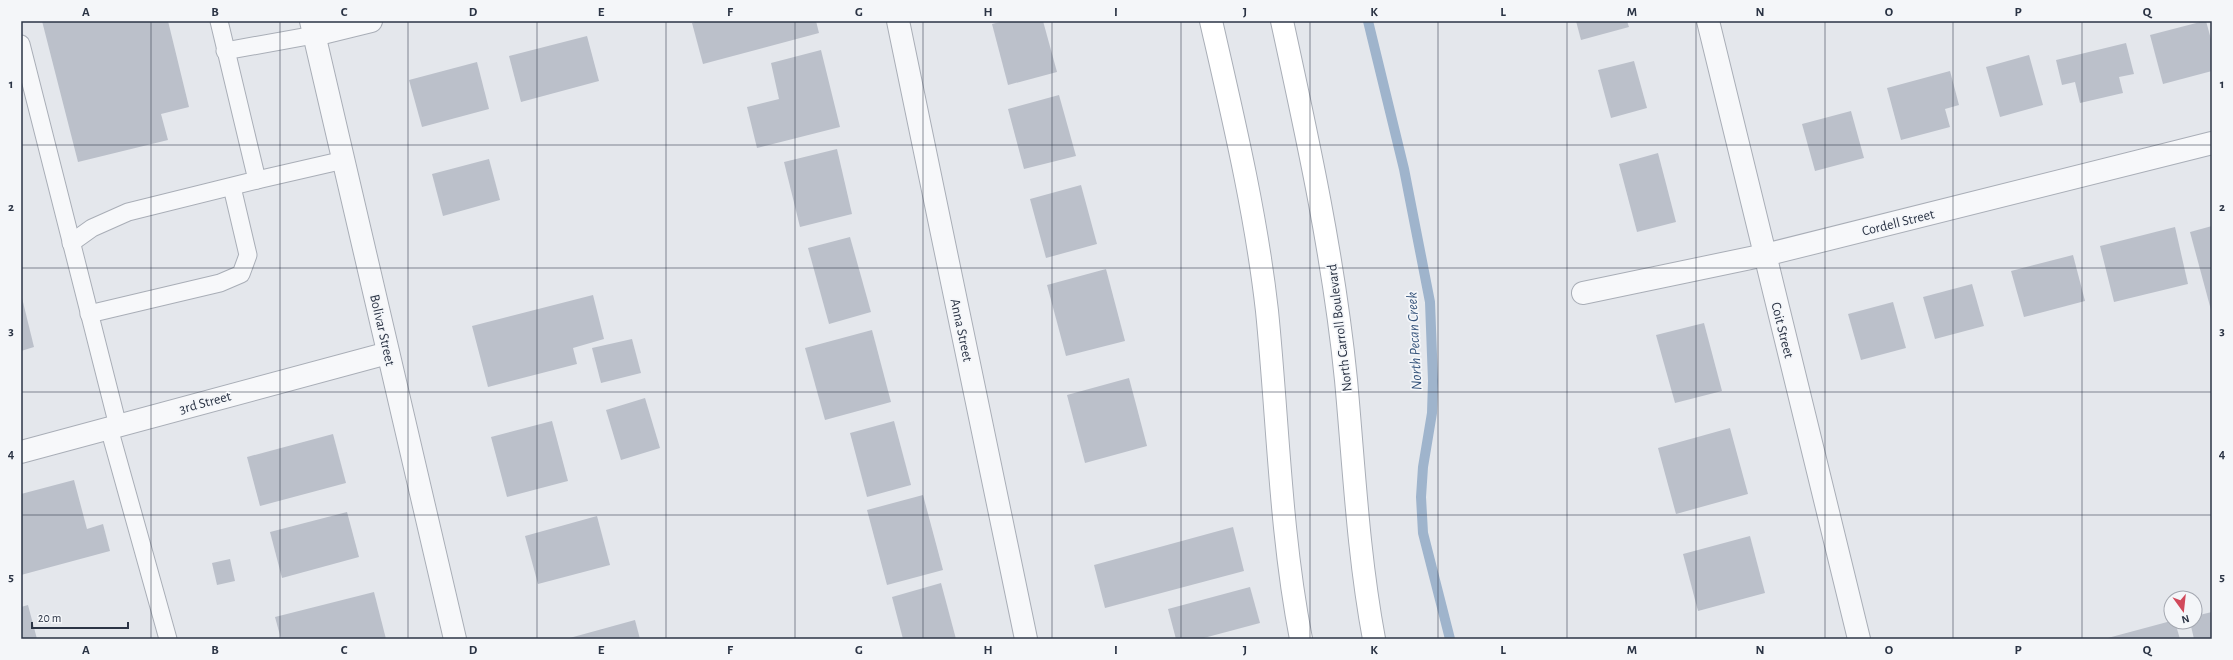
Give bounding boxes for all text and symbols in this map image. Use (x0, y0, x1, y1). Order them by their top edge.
text: A (82, 6, 90, 19)
text: B (211, 6, 219, 19)
text: C (341, 6, 348, 19)
text: D (469, 6, 478, 19)
text: E (598, 6, 605, 19)
text: F (727, 6, 734, 19)
text: G (855, 6, 863, 19)
text: H (983, 6, 993, 19)
text: I (1114, 6, 1118, 19)
text: J (1243, 6, 1247, 19)
text: K (1370, 6, 1378, 19)
text: L (1500, 6, 1506, 19)
text: M (1627, 6, 1637, 19)
text: N (1755, 6, 1765, 19)
text: O (1885, 6, 1894, 19)
text: P (2014, 6, 2022, 19)
text: Q (2143, 6, 2153, 19)
text: 1 (9, 78, 13, 91)
text: 1 (2220, 78, 2224, 91)
text: 2 (8, 201, 14, 214)
text: 2 (2219, 201, 2225, 214)
street label: Cordell Street (1861, 207, 1936, 239)
street label: North Carroll Boulevard (1325, 263, 1355, 392)
water label: North Pecan Creek (1404, 291, 1425, 391)
street label: Bolivar Street (367, 293, 397, 368)
street label: Anna Street (948, 297, 975, 363)
street label: Coit Street (1768, 301, 1796, 360)
text: 3 (8, 325, 14, 338)
text: 3 (2219, 325, 2225, 338)
street label: 3rd Street (178, 389, 233, 417)
text: 4 (8, 448, 15, 461)
text: 4 (2219, 448, 2226, 461)
text: 5 (8, 571, 14, 584)
text: 5 (2219, 571, 2225, 584)
north arrow (2163, 590, 2203, 630)
scale bar (32, 604, 128, 630)
text: 20 m (38, 612, 61, 624)
text: N (2180, 613, 2191, 625)
text: A (82, 644, 90, 657)
text: B (211, 644, 219, 657)
text: C (341, 644, 348, 657)
text: D (469, 644, 478, 657)
text: E (598, 644, 605, 657)
text: F (727, 644, 734, 657)
text: G (855, 644, 863, 657)
text: H (983, 644, 993, 657)
text: I (1114, 644, 1118, 657)
text: J (1243, 644, 1247, 657)
text: K (1370, 644, 1378, 657)
text: L (1500, 644, 1506, 657)
text: M (1627, 644, 1637, 657)
text: N (1755, 644, 1765, 657)
text: O (1885, 644, 1894, 657)
text: P (2014, 644, 2022, 657)
text: Q (2143, 644, 2153, 657)

